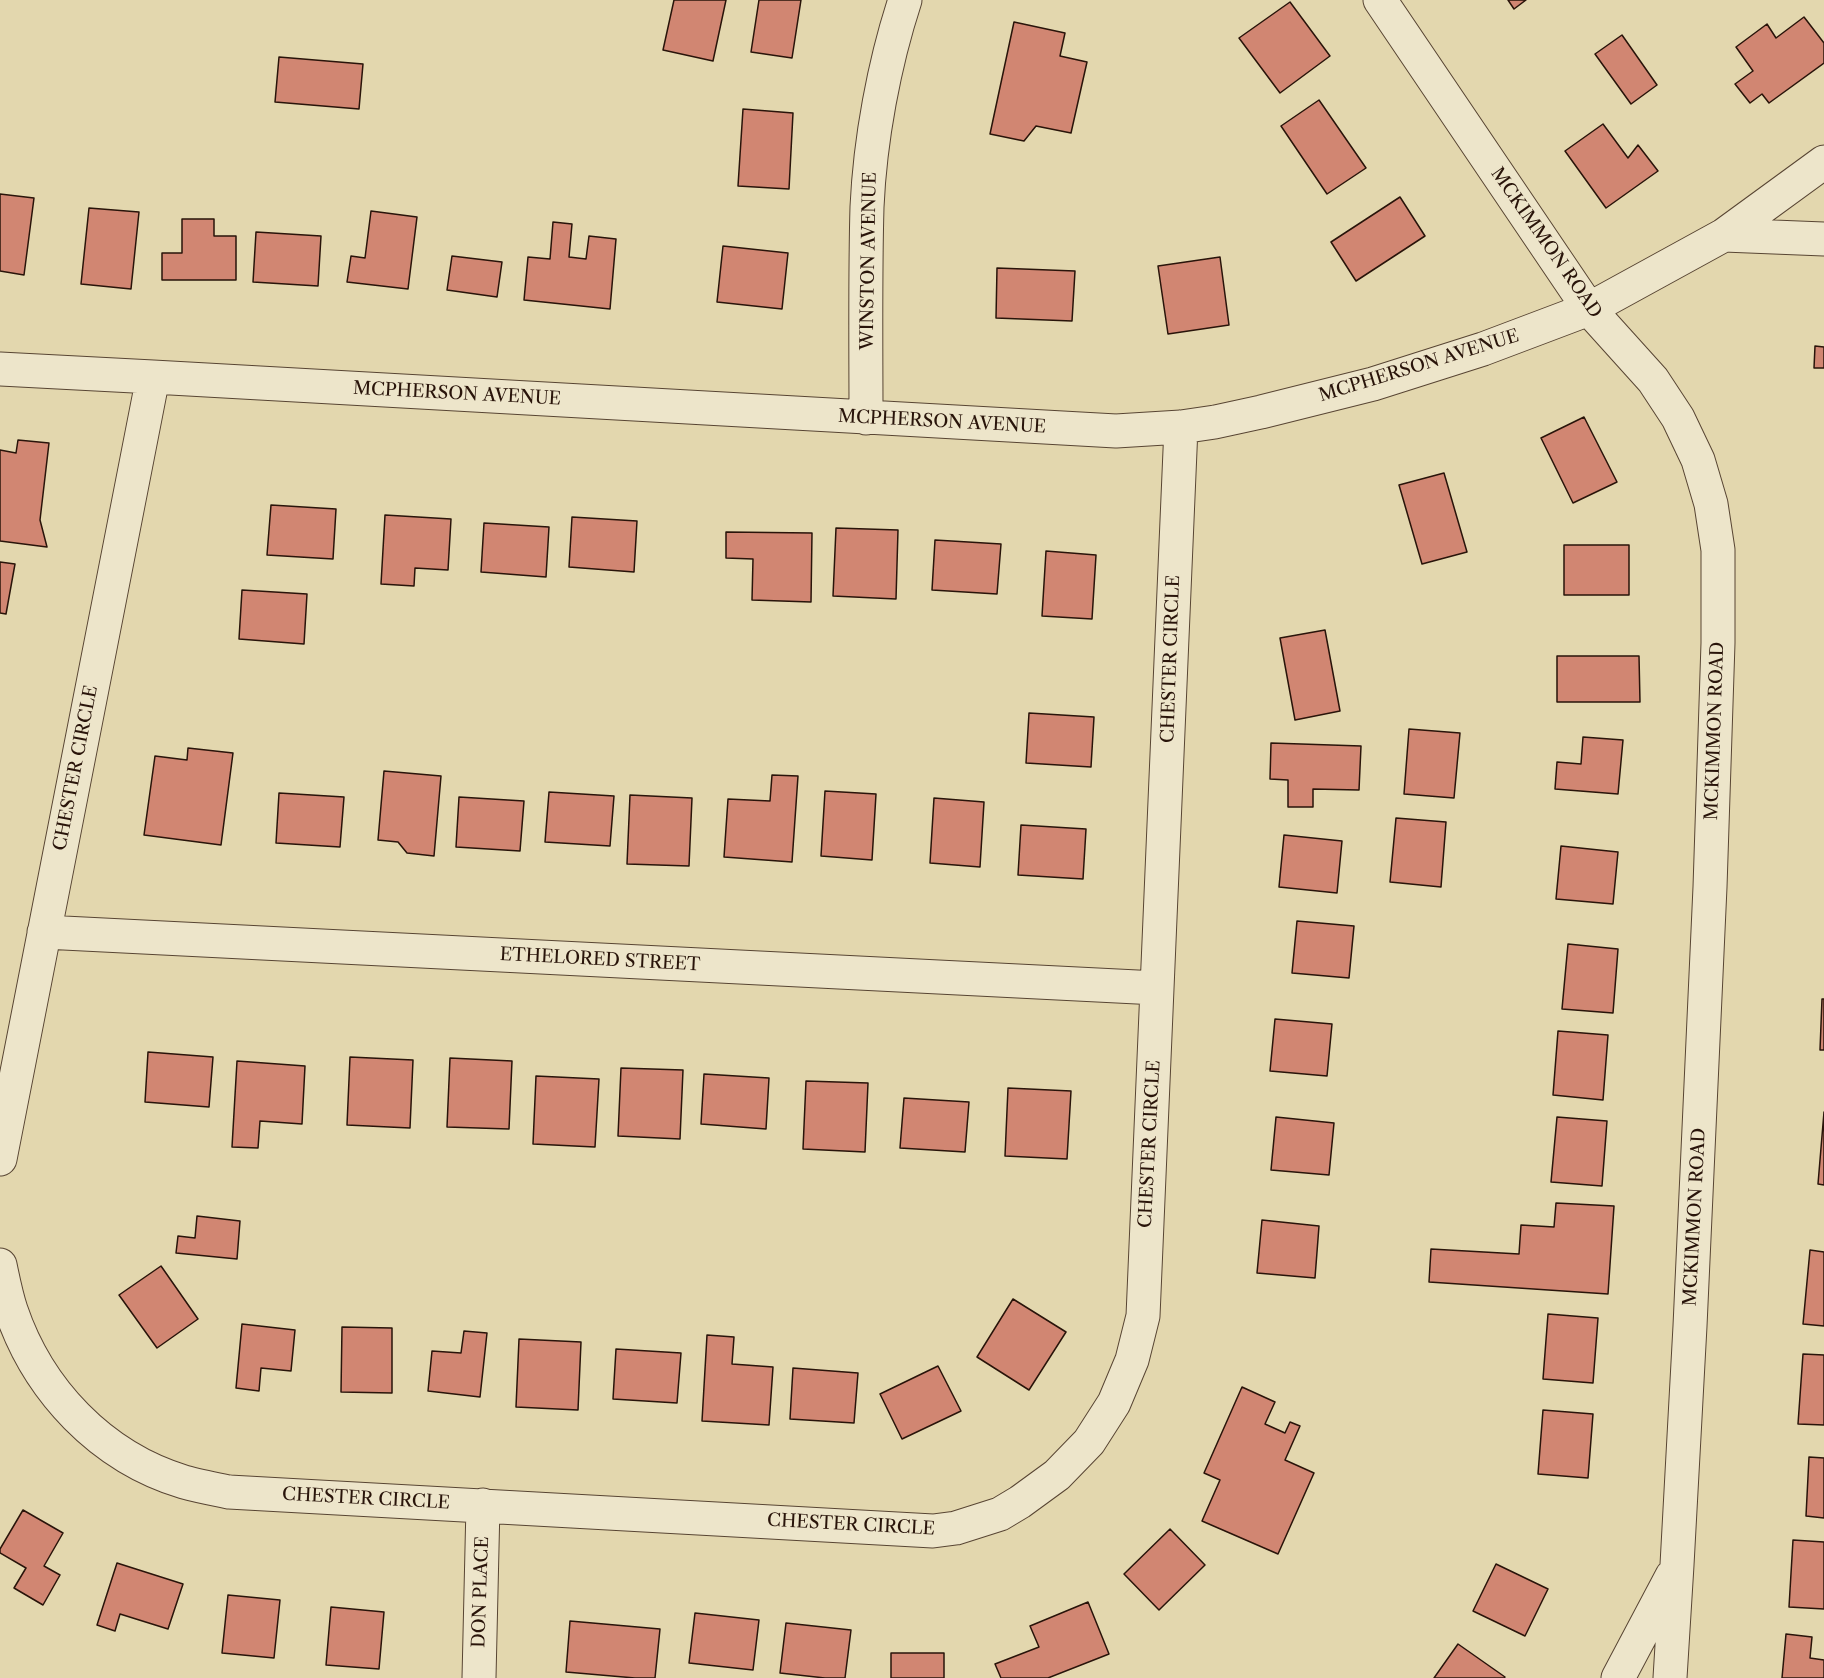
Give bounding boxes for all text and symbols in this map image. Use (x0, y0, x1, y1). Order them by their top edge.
street label: MCKIMMON ROAD (1486, 164, 1606, 322)
street label: WINSTON AVENUE (857, 172, 881, 350)
street label: MCPHERSON AVENUE (1316, 325, 1522, 407)
street label: MCPHERSON AVENUE (352, 378, 562, 410)
street label: MCPHERSON AVENUE (837, 406, 1047, 438)
street label: CHESTER CIRCLE (1157, 575, 1185, 743)
street label: MCKIMMON ROAD (1701, 641, 1729, 821)
street label: CHESTER CIRCLE (49, 683, 103, 853)
street label: ETHELORED STREET (499, 944, 701, 976)
street label: CHESTER CIRCLE (1135, 1060, 1165, 1228)
street label: MCKIMMON ROAD (1680, 1127, 1710, 1307)
street label: CHESTER CIRCLE (282, 1484, 450, 1514)
street label: CHESTER CIRCLE (767, 1510, 935, 1540)
street label: DON PLACE (468, 1536, 494, 1648)

